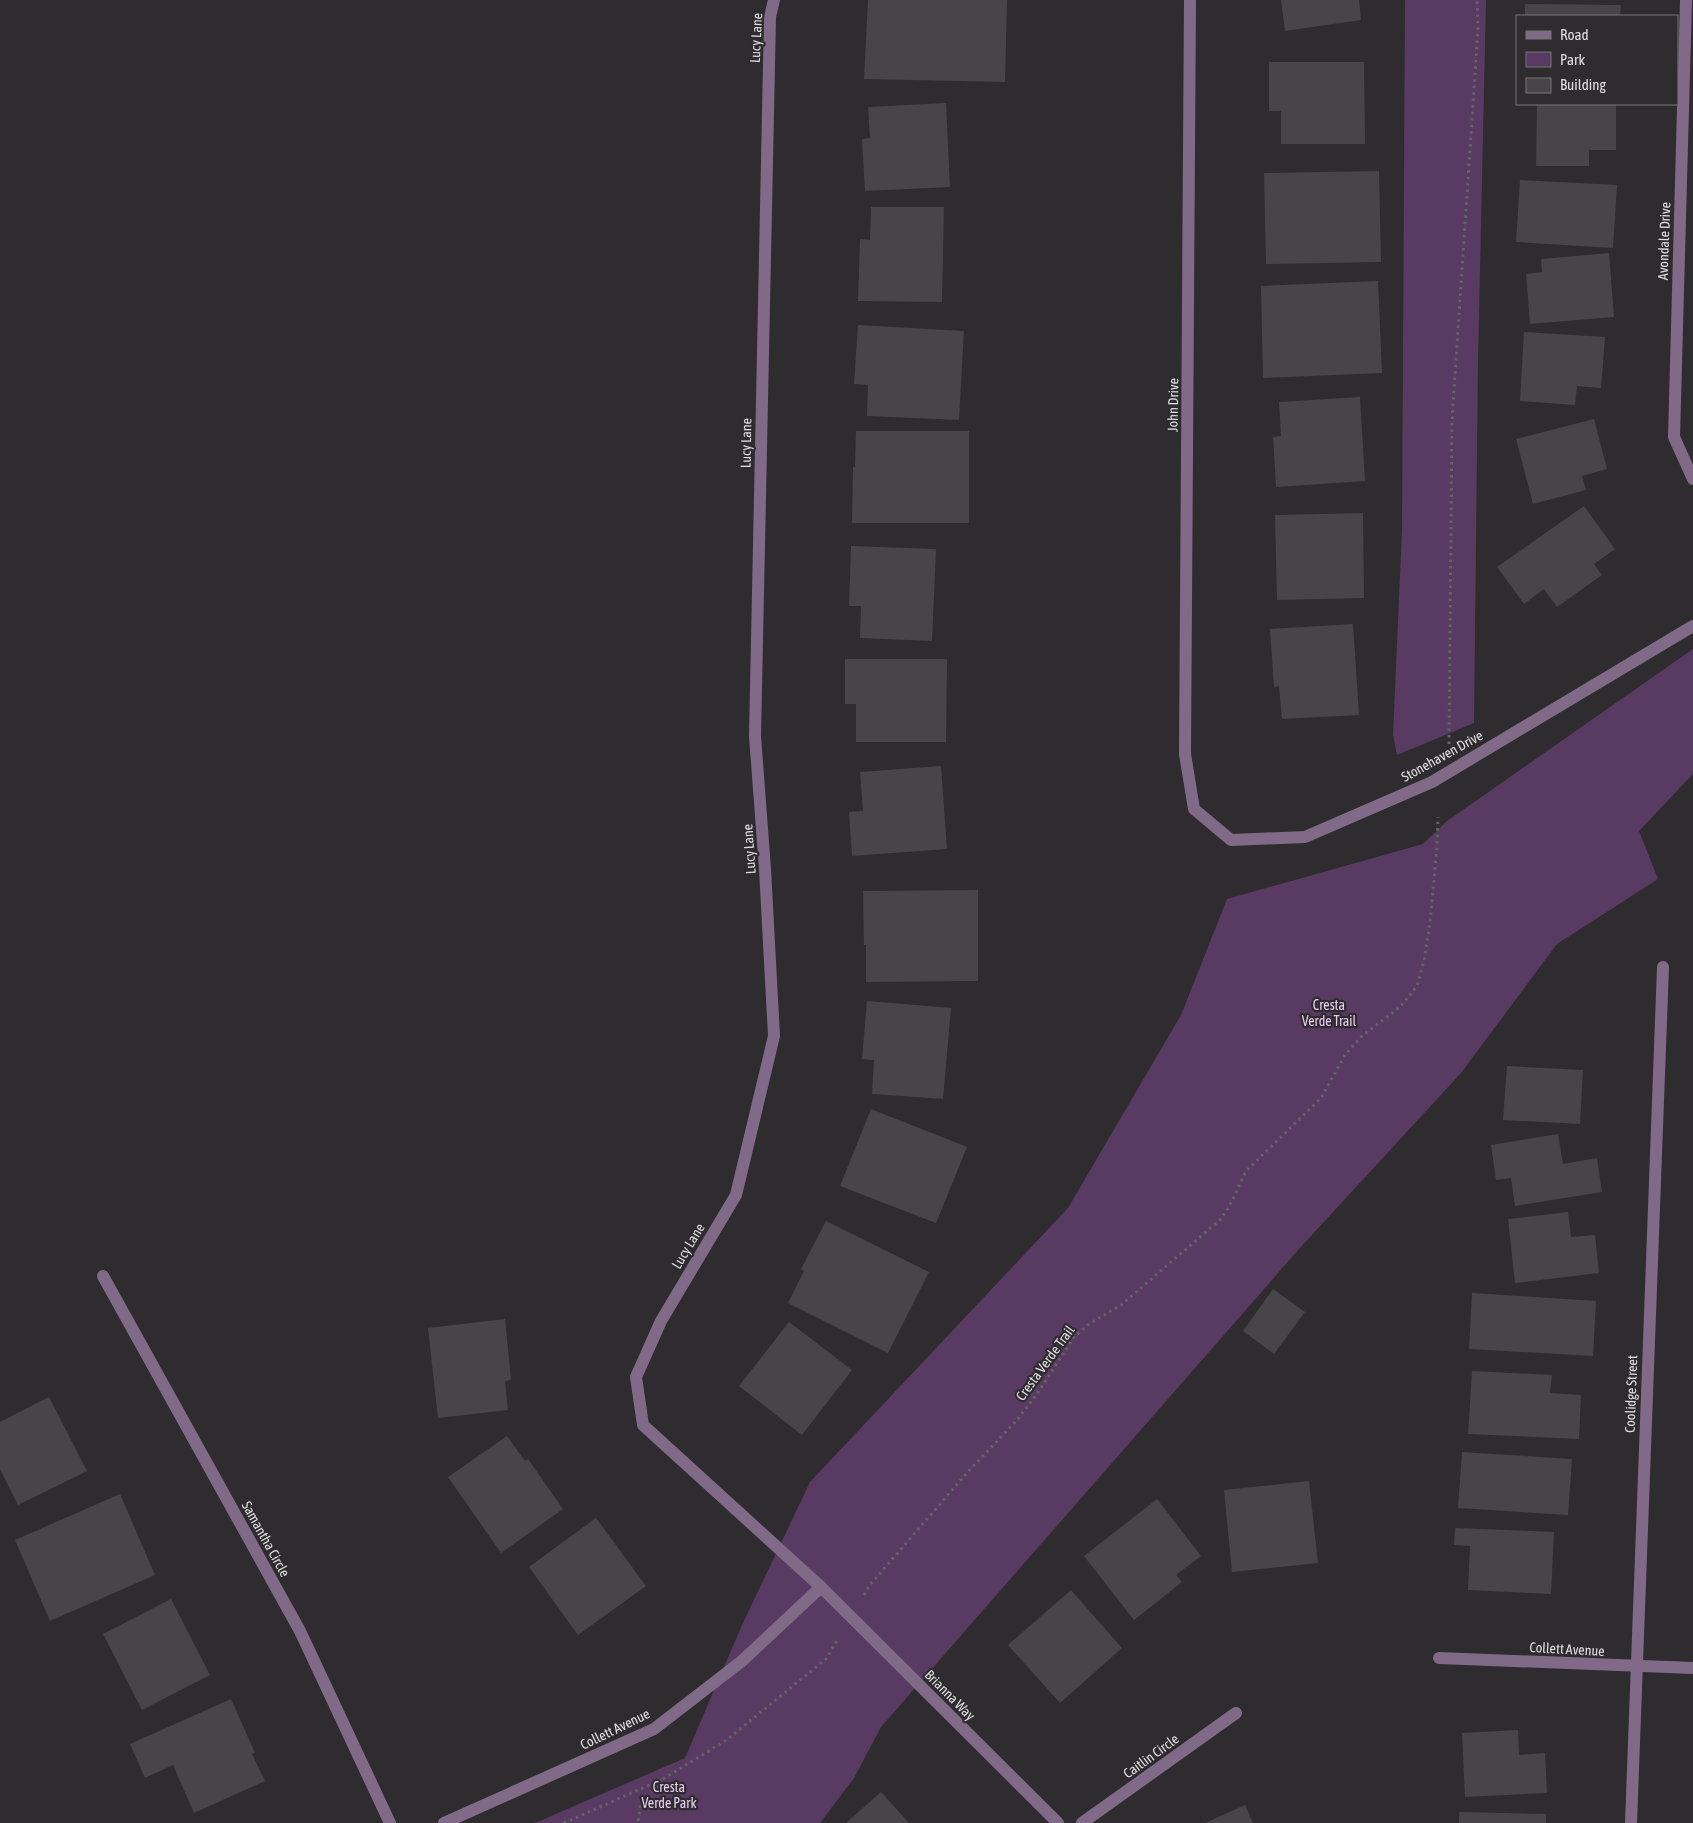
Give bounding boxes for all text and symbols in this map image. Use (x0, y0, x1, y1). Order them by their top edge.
street label: Lucy Lane (747, 13, 765, 63)
legend (1516, 15, 1678, 105)
text: Road (1560, 26, 1589, 43)
text: Park (1560, 51, 1585, 68)
text: Building (1560, 76, 1606, 93)
street label: Avondale Drive (1655, 202, 1673, 280)
street label: John Drive (1165, 378, 1181, 432)
street label: Lucy Lane (738, 418, 754, 468)
street label: Stonehaven Drive (1398, 727, 1486, 785)
street label: Lucy Lane (739, 823, 759, 875)
park label: Cresta Verde Trail (1302, 997, 1357, 1029)
street label: Lucy Lane (668, 1220, 708, 1272)
street label: Cresta Verde Trail (1012, 1322, 1078, 1404)
street label: Coolidge Street (1622, 1355, 1640, 1433)
street label: Samantha Circle (239, 1498, 293, 1580)
street label: Collett Avenue (1529, 1639, 1605, 1659)
street label: Brianna Way (922, 1667, 979, 1724)
street label: Collett Avenue (578, 1705, 652, 1753)
street label: Caitlin Circle (1120, 1731, 1182, 1781)
park label: Cresta Verde Park (641, 1779, 697, 1811)

